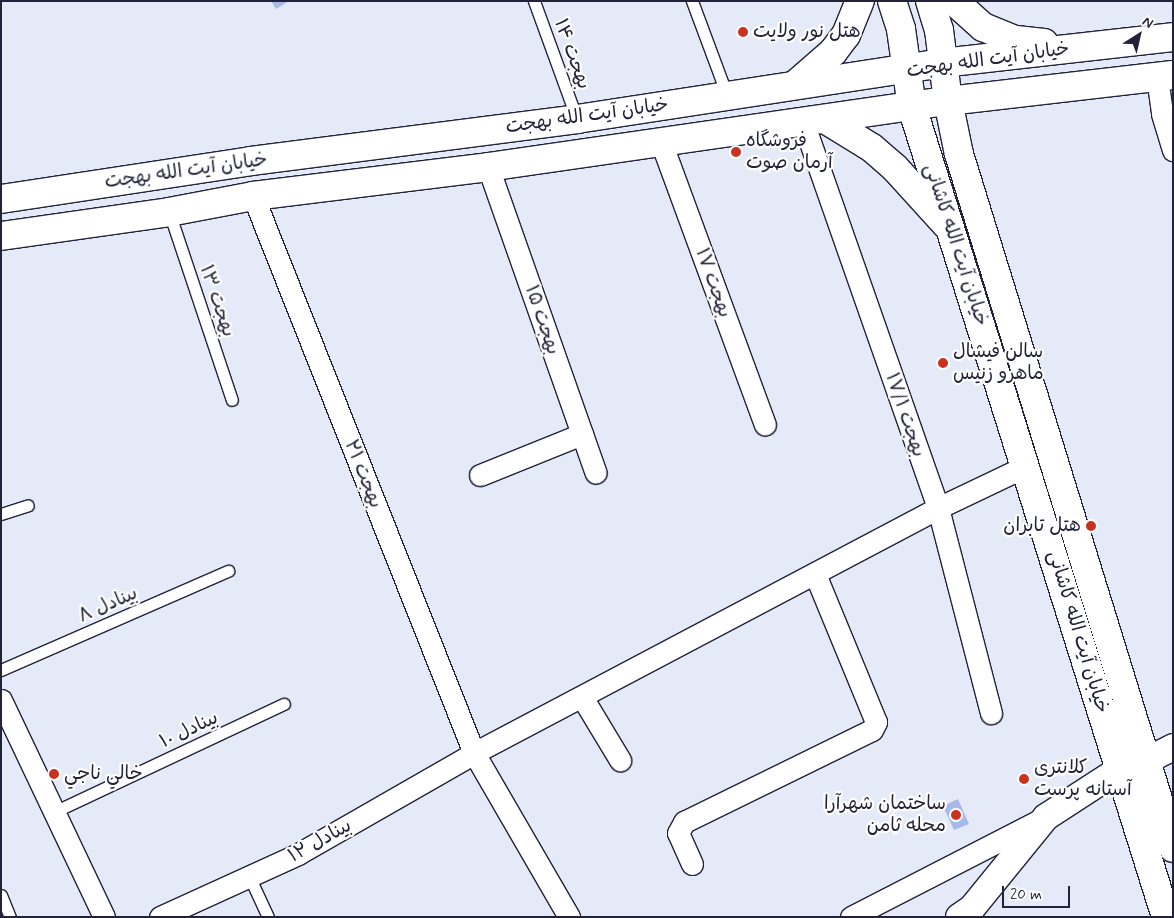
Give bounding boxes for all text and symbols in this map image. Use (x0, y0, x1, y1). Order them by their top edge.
north arrow (1114, 10, 1164, 60)
text: N (1139, 13, 1157, 33)
street label: بهجت ۱۴ (549, 16, 595, 92)
place label: هتل نور ولایت (753, 21, 861, 43)
marker: هتل نور ولایت (737, 26, 749, 38)
street label: خیابان آیت الله بهجت (905, 37, 1071, 83)
street label: خیابان آیت الله بهجت (504, 93, 670, 139)
place label: فروشگاه آرمان صوت (746, 130, 833, 174)
marker: فروشگاه آرمان صوت (730, 146, 742, 158)
street label: خیابان آیت الله بهجت (103, 148, 269, 194)
street label: خیابان آیت الله کاشانی (919, 161, 993, 329)
street label: بهجت ۱۷ (690, 245, 736, 321)
street label: بهجت ۱۳ (194, 262, 240, 340)
street label: بهجت ۱۵ (519, 282, 565, 358)
place label: سالن فیشال ماهرو زنیس (953, 341, 1044, 385)
marker: سالن فیشال ماهرو زنیس (937, 357, 949, 369)
street label: بهجت ۱۷/۱ (880, 370, 930, 460)
street label: بهجت ۲۱ (339, 436, 387, 512)
place label: هتل تابران (1003, 515, 1081, 537)
marker: هتل تابران (1085, 520, 1097, 532)
street label: خیابان آیت الله کاشانی (1042, 548, 1114, 716)
street label: بینادل ۸ (75, 582, 141, 628)
street label: بینادل ۱۰ (156, 707, 222, 753)
place label: کلانتری آستانه پرست (1034, 757, 1132, 801)
place label: خالي ناجي (64, 763, 143, 785)
marker: خالي ناجي (48, 768, 60, 780)
marker: کلانتری آستانه پرست (1018, 773, 1030, 785)
place label: ساختمان شهرآرا محله ثامن (824, 793, 946, 837)
marker: ساختمان شهرآرا محله ثامن (950, 809, 962, 821)
street label: بینادل ۱۲ (284, 814, 356, 868)
scale bar (1004, 876, 1072, 908)
text: 20 m (1010, 885, 1042, 905)

